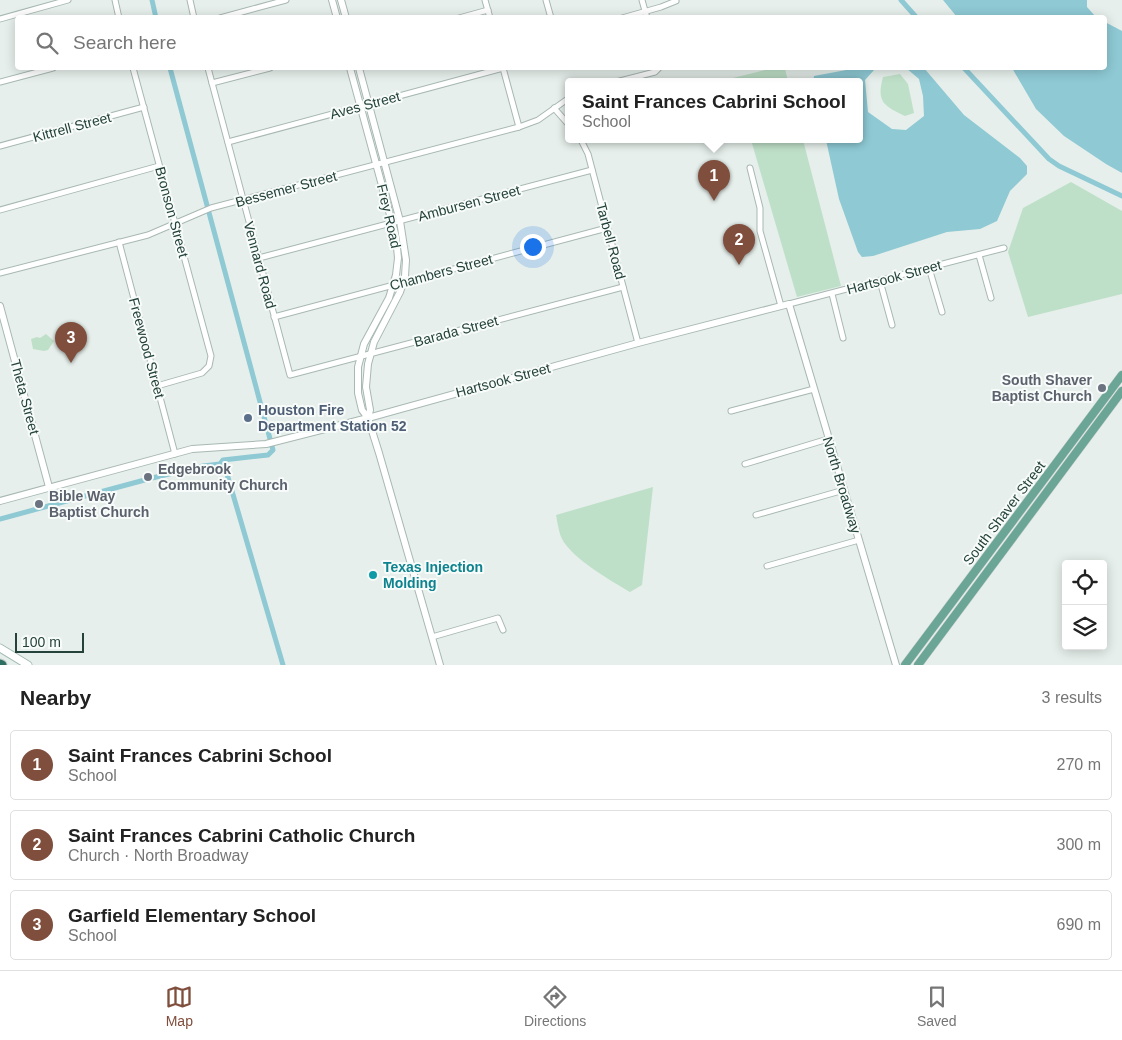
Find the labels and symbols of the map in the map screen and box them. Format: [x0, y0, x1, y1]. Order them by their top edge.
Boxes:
street label: Aves Street [328, 88, 402, 122]
street label: Kittrell Street [31, 109, 113, 145]
pin: 1 [698, 160, 730, 201]
street label: Bronson Street [152, 165, 192, 259]
street label: Bessemer Street [234, 168, 339, 210]
street label: Frey Road [374, 182, 404, 250]
street label: Ambursen Street [416, 182, 522, 224]
street label: Tarbell Road [593, 201, 629, 281]
street label: Vennard Road [241, 220, 279, 310]
pin: 2 [723, 224, 755, 265]
your location [520, 234, 546, 260]
street label: Chambers Street [388, 251, 494, 293]
street label: Hartsook Street [845, 257, 943, 297]
street label: Freewood Street [126, 296, 168, 400]
street label: Barada Street [412, 312, 500, 350]
pin: 3 [55, 322, 87, 363]
street label: Theta Street [7, 358, 43, 436]
street label: Hartsook Street [454, 360, 552, 400]
place label: South Shaver Baptist Church [992, 372, 1093, 404]
marker: South Shaver Baptist Church [1096, 382, 1108, 394]
place label: Houston Fire Department Station 52 [258, 402, 407, 434]
marker: Houston Fire Department Station 52 [242, 412, 254, 424]
street label: North Broadway [820, 435, 864, 535]
street label: South Shaver Street [960, 458, 1048, 568]
place label: Edgebrook Community Church [158, 461, 288, 493]
marker: Edgebrook Community Church [142, 471, 154, 483]
place label: Bible Way Baptist Church [49, 488, 149, 520]
marker: Bible Way Baptist Church [33, 498, 45, 510]
place label: Texas Injection Molding [383, 559, 483, 591]
marker: Texas Injection Molding [367, 569, 379, 581]
scale bar [15, 630, 84, 653]

